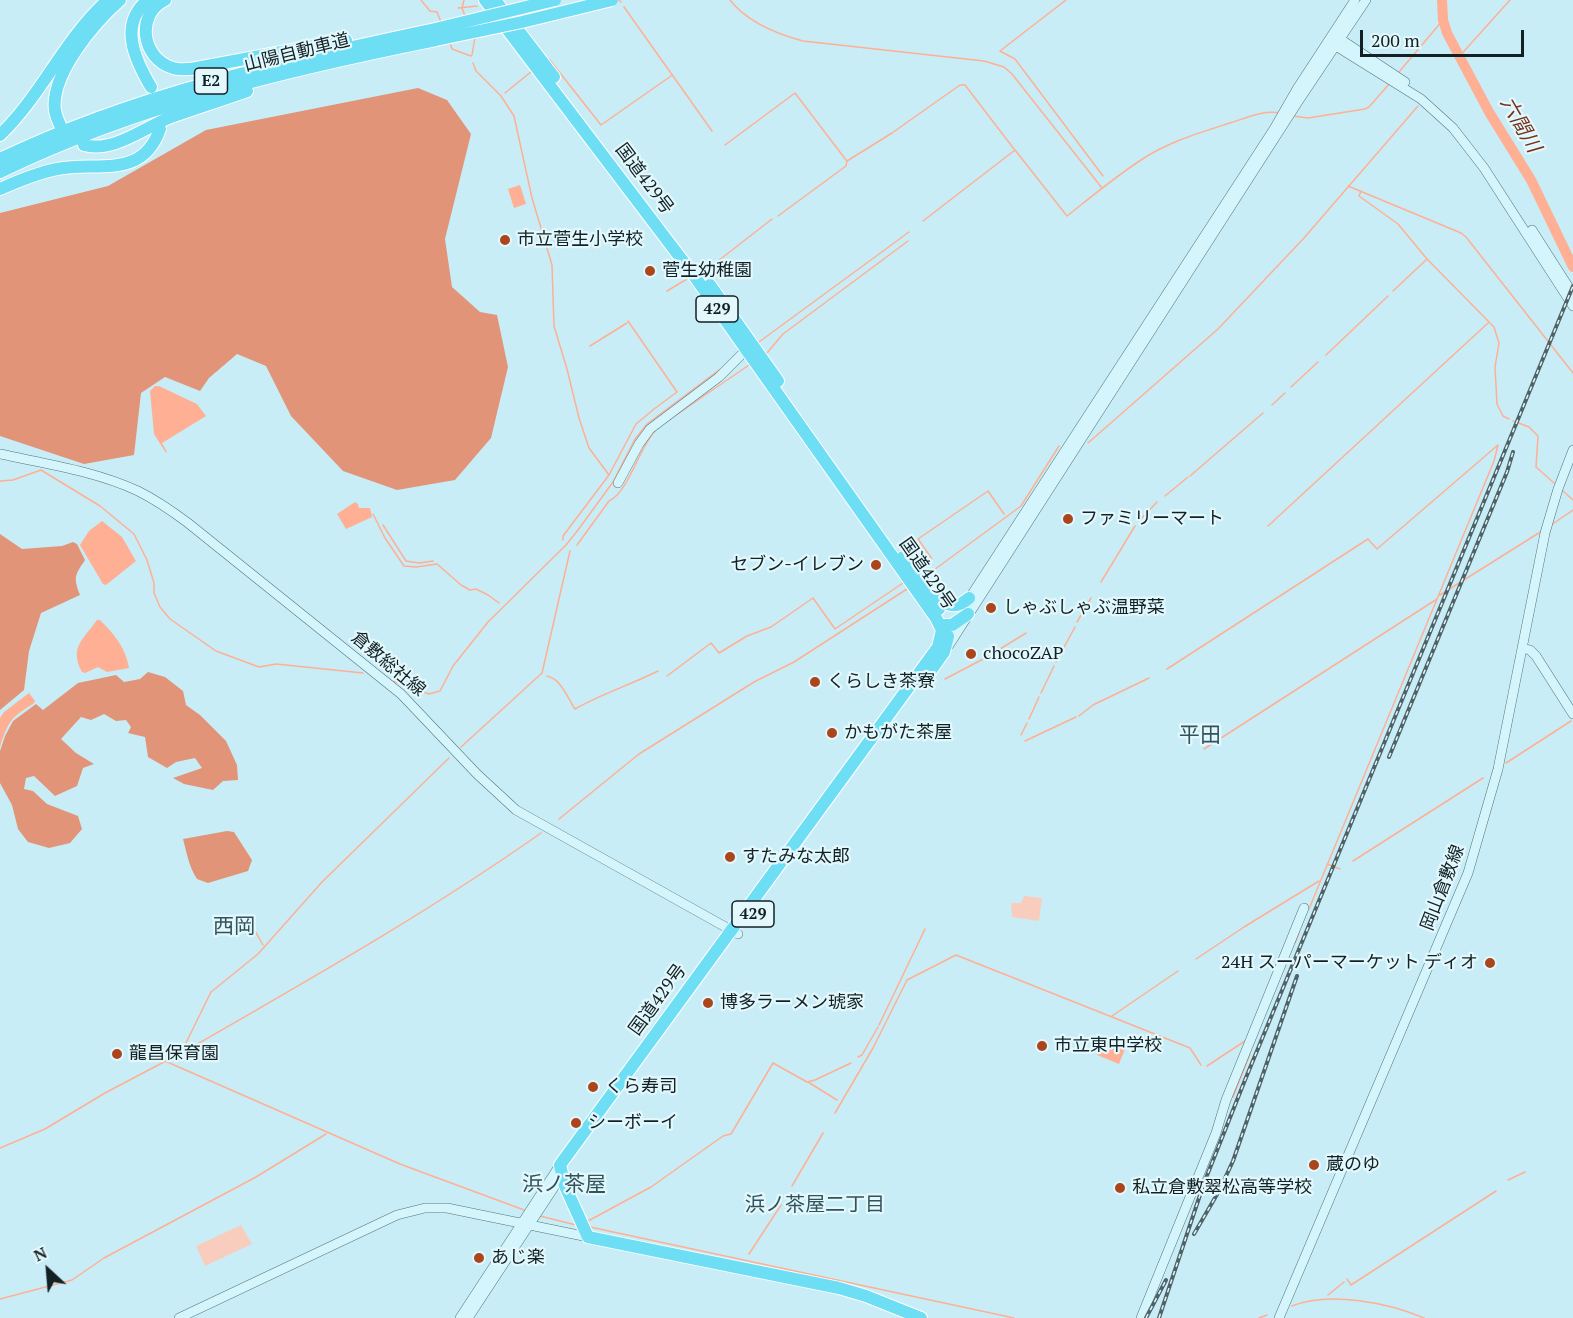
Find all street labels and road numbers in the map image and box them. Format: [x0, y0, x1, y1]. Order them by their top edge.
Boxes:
street label: 山陽自動車道 [242, 29, 352, 77]
road number: E2 [194, 68, 228, 94]
street label: 国道429号 [610, 139, 678, 219]
road number: 429 [696, 296, 738, 322]
street label: 国道429号 [894, 534, 960, 614]
street label: 倉敷総社線 [347, 627, 429, 701]
street label: 岡山倉敷線 [1417, 842, 1469, 934]
road number: 429 [732, 901, 774, 927]
street label: 国道429号 [625, 960, 691, 1040]

